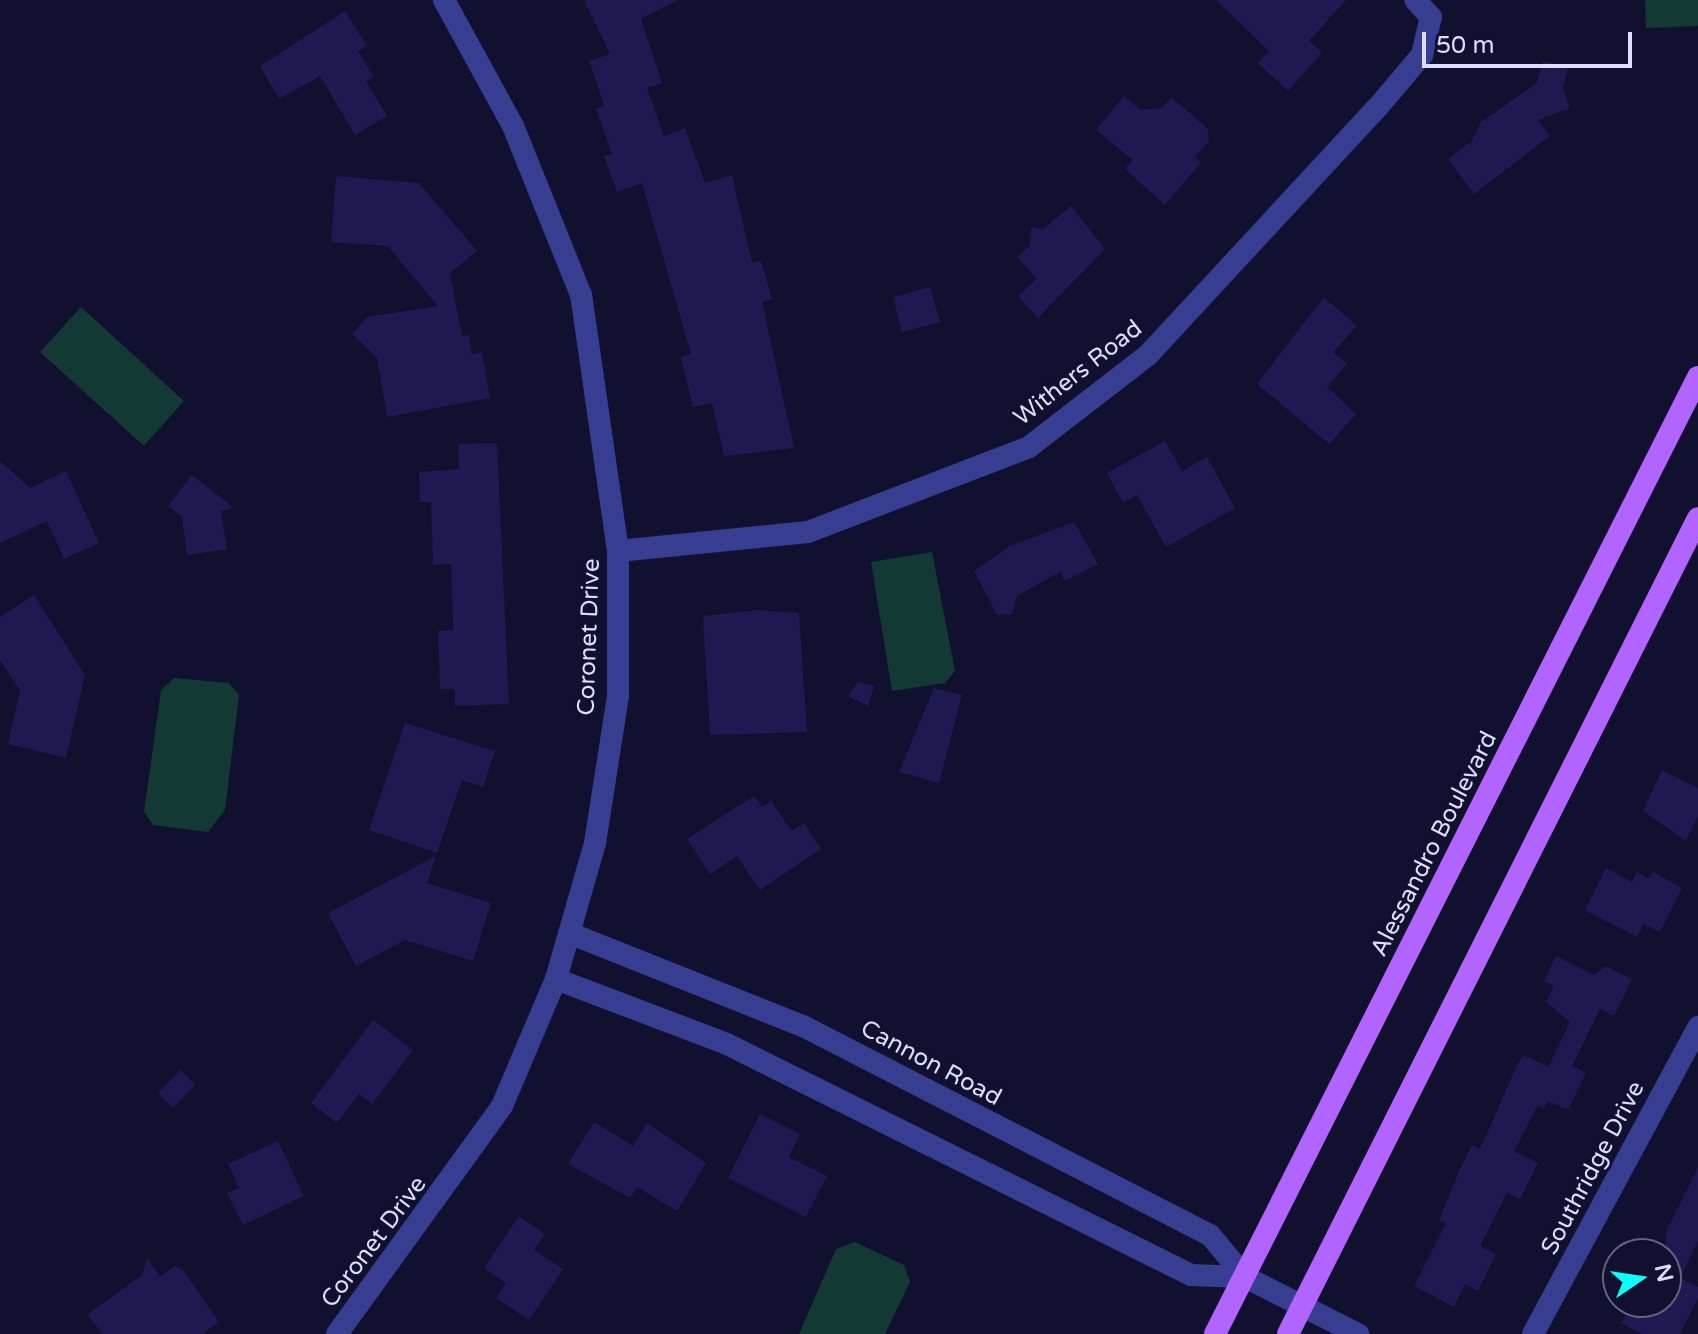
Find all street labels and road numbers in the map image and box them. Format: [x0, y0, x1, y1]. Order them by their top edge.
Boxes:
street label: Withers Road [1008, 314, 1148, 432]
street label: Coronet Drive [572, 558, 606, 716]
street label: Alessandro Boulevard [1365, 727, 1503, 961]
street label: Cannon Road [856, 1014, 1006, 1112]
street label: Southridge Drive [1535, 1076, 1651, 1260]
street label: Coronet Drive [315, 1171, 433, 1313]

